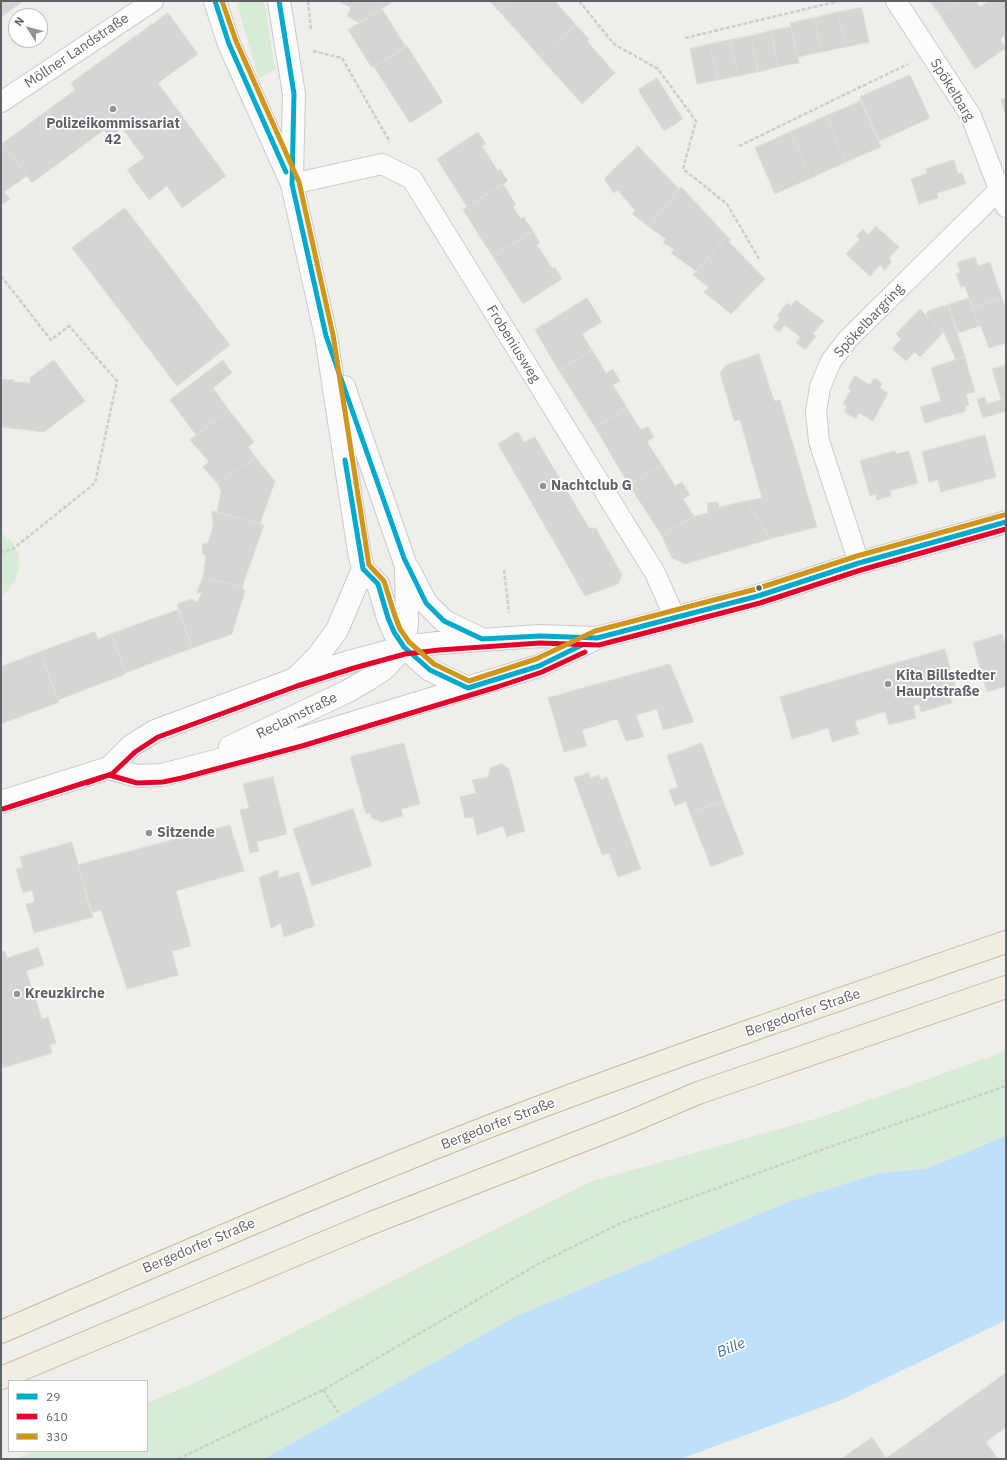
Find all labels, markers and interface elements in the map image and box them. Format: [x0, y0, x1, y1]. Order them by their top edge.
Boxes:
north arrow [8, 8, 48, 48]
street label: Möllner Landstraße [22, 10, 132, 92]
text: N [11, 14, 27, 29]
street label: Spökelbarg [926, 56, 978, 124]
marker: Polizeikommissariat 42 [108, 104, 118, 114]
place label: Polizeikommissariat 42 [46, 116, 180, 148]
street label: Spökelbargring [831, 281, 907, 361]
street label: Frobeniusweg [483, 302, 543, 386]
place label: Nachtclub G [551, 478, 632, 494]
marker: Nachtclub G [538, 481, 548, 491]
unlabelled marker [754, 583, 764, 593]
place label: Kita Billstedter Hauptstraße [896, 668, 996, 700]
marker: Kita Billstedter Hauptstraße [883, 679, 893, 689]
street label: Reclamstraße [254, 689, 340, 743]
place label: Sitzende [157, 825, 215, 841]
marker: Sitzende [144, 828, 154, 838]
street label: Bergedorfer Straße [743, 985, 863, 1041]
place label: Kreuzkirche [25, 986, 105, 1002]
marker: Kreuzkirche [12, 989, 22, 999]
street label: Bergedorfer Straße [439, 1095, 557, 1153]
street label: Bergedorfer Straße [140, 1215, 258, 1277]
water label: Bille [714, 1334, 748, 1362]
legend [8, 1380, 148, 1452]
text: 29 [46, 1389, 60, 1404]
text: 610 [46, 1409, 68, 1424]
text: 330 [46, 1429, 68, 1444]

